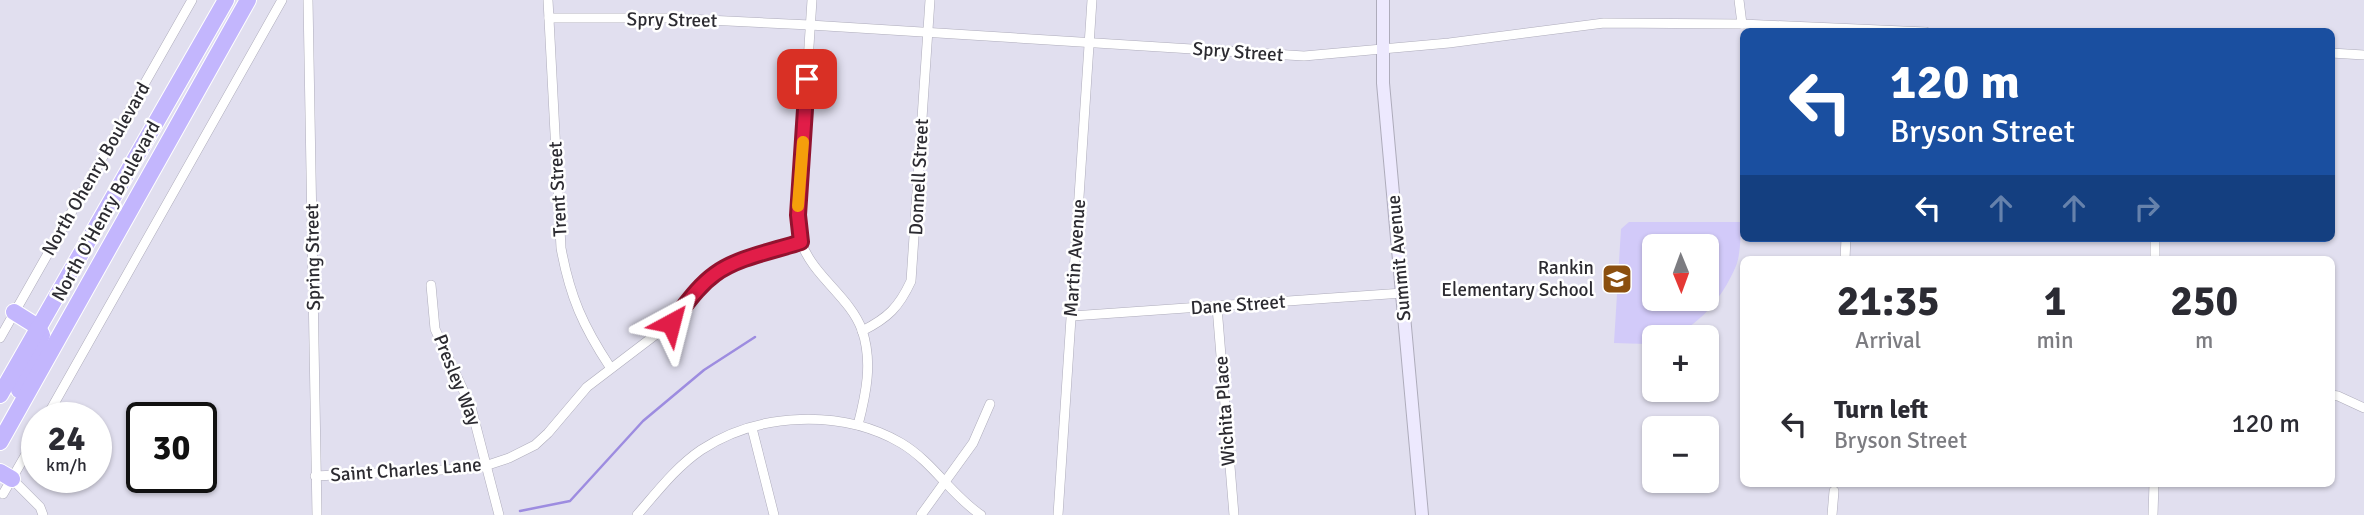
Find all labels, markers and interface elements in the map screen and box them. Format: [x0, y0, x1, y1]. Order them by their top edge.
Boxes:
street label: Spry Street [626, 7, 718, 33]
street label: Spry Street [1192, 37, 1284, 67]
pin [777, 49, 837, 109]
text: 120 m [1890, 52, 2020, 112]
icon: left [1775, 56, 1866, 147]
icon: arrive [788, 60, 826, 98]
street label: North Ohenry Boulevard [37, 78, 155, 260]
text: Bryson Street [1890, 112, 2075, 151]
street label: North O'Henry Boulevard [46, 117, 166, 305]
street label: Donnell Street [904, 118, 934, 236]
street label: Trent Street [544, 140, 572, 237]
icon: left [1909, 189, 1947, 227]
icon: ahead [1982, 189, 2020, 227]
icon: ahead [2055, 189, 2093, 227]
icon: right [2128, 189, 2166, 227]
street label: Summit Avenue [1382, 194, 1416, 322]
street label: Martin Avenue [1059, 198, 1091, 318]
street label: Spring Street [300, 203, 326, 311]
north arrow [1642, 234, 1718, 312]
map controls [1642, 234, 1719, 493]
place label: Rankin Elementary School [1441, 256, 1594, 302]
school or university icon: Rankin Elementary School [1600, 262, 1634, 296]
text: 21:35 [1837, 276, 1940, 327]
text: 1 [2044, 276, 2066, 327]
text: 250 [2170, 276, 2238, 327]
position arrow [634, 286, 708, 360]
street label: Dane Street [1190, 290, 1287, 320]
button: + [1642, 325, 1719, 402]
text: Arrival [1855, 326, 1921, 355]
text: min [2036, 326, 2074, 355]
text: m [2195, 326, 2213, 355]
street label: Presley Way [428, 331, 486, 429]
street label: Wichita Place [1209, 355, 1241, 467]
text: Turn left [1834, 394, 1928, 426]
speed limit sign: 30 [126, 402, 217, 493]
icon: left [1775, 405, 1813, 443]
text: 120 m [2231, 408, 2300, 440]
button: − [1642, 416, 1719, 493]
text: 24 [48, 417, 85, 460]
text: Bryson Street [1834, 426, 1967, 455]
street label: Saint Charles Lane [330, 453, 482, 487]
text: km/h [46, 454, 87, 476]

